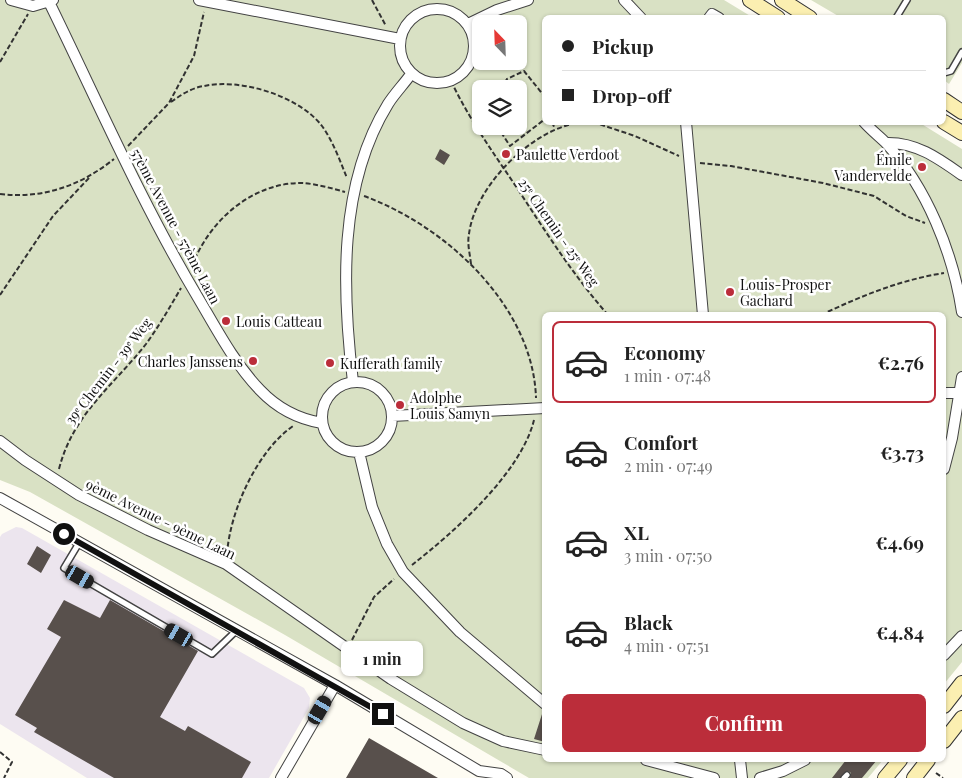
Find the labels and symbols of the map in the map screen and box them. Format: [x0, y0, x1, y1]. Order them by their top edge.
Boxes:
north arrow [472, 15, 528, 70]
street label: 57ème Avenue - 57ème Laan [127, 145, 225, 308]
place label: Paulette Verdoot [516, 145, 620, 164]
marker: Paulette Verdoot [500, 148, 512, 160]
place label: Émile Vandervelde [833, 150, 912, 185]
marker: Émile Vandervelde [916, 161, 928, 173]
street label: 25ᵉ Chemin - 25ᵉ Weg [514, 174, 604, 291]
place label: Louis-Prosper Gachard [740, 275, 832, 310]
marker: Louis-Prosper Gachard [724, 286, 736, 298]
place label: Louis Catteau [236, 312, 322, 331]
street label: 39ᵉ Chemin - 39ᵉ Weg [60, 313, 156, 428]
marker: Louis Catteau [220, 315, 232, 327]
place label: Charles Janssens [138, 352, 243, 371]
place label: Kufferath family [340, 354, 442, 373]
marker: Charles Janssens [247, 355, 259, 367]
marker: Kufferath family [324, 357, 336, 369]
place label: Adolphe Louis Samyn [409, 388, 491, 423]
marker: Adolphe Louis Samyn [394, 399, 406, 411]
street label: 9ème Avenue - 9ème Laan [83, 474, 240, 564]
route start [53, 523, 75, 545]
car [63, 563, 96, 591]
car [162, 621, 195, 649]
callout: 1 min [342, 642, 424, 676]
car [306, 693, 333, 727]
route end [372, 703, 394, 725]

